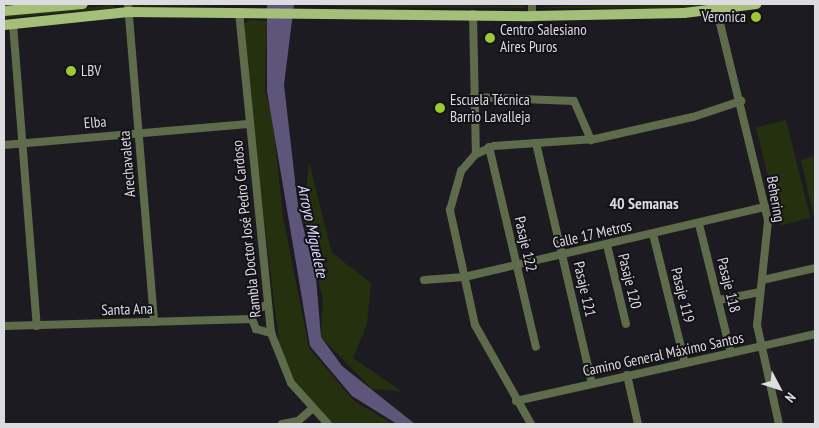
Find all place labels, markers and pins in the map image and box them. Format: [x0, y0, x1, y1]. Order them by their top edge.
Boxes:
place label: Veronica [702, 8, 746, 26]
marker: Veronica [750, 11, 762, 23]
place label: Centro Salesiano Aires Puros [500, 20, 587, 55]
marker: Centro Salesiano Aires Puros [484, 32, 496, 44]
place label: LBV [81, 62, 101, 80]
marker: LBV [65, 65, 77, 77]
place label: Escuela Técnica Barrio Lavalleja [450, 90, 530, 125]
marker: Escuela Técnica Barrio Lavalleja [434, 102, 446, 114]

